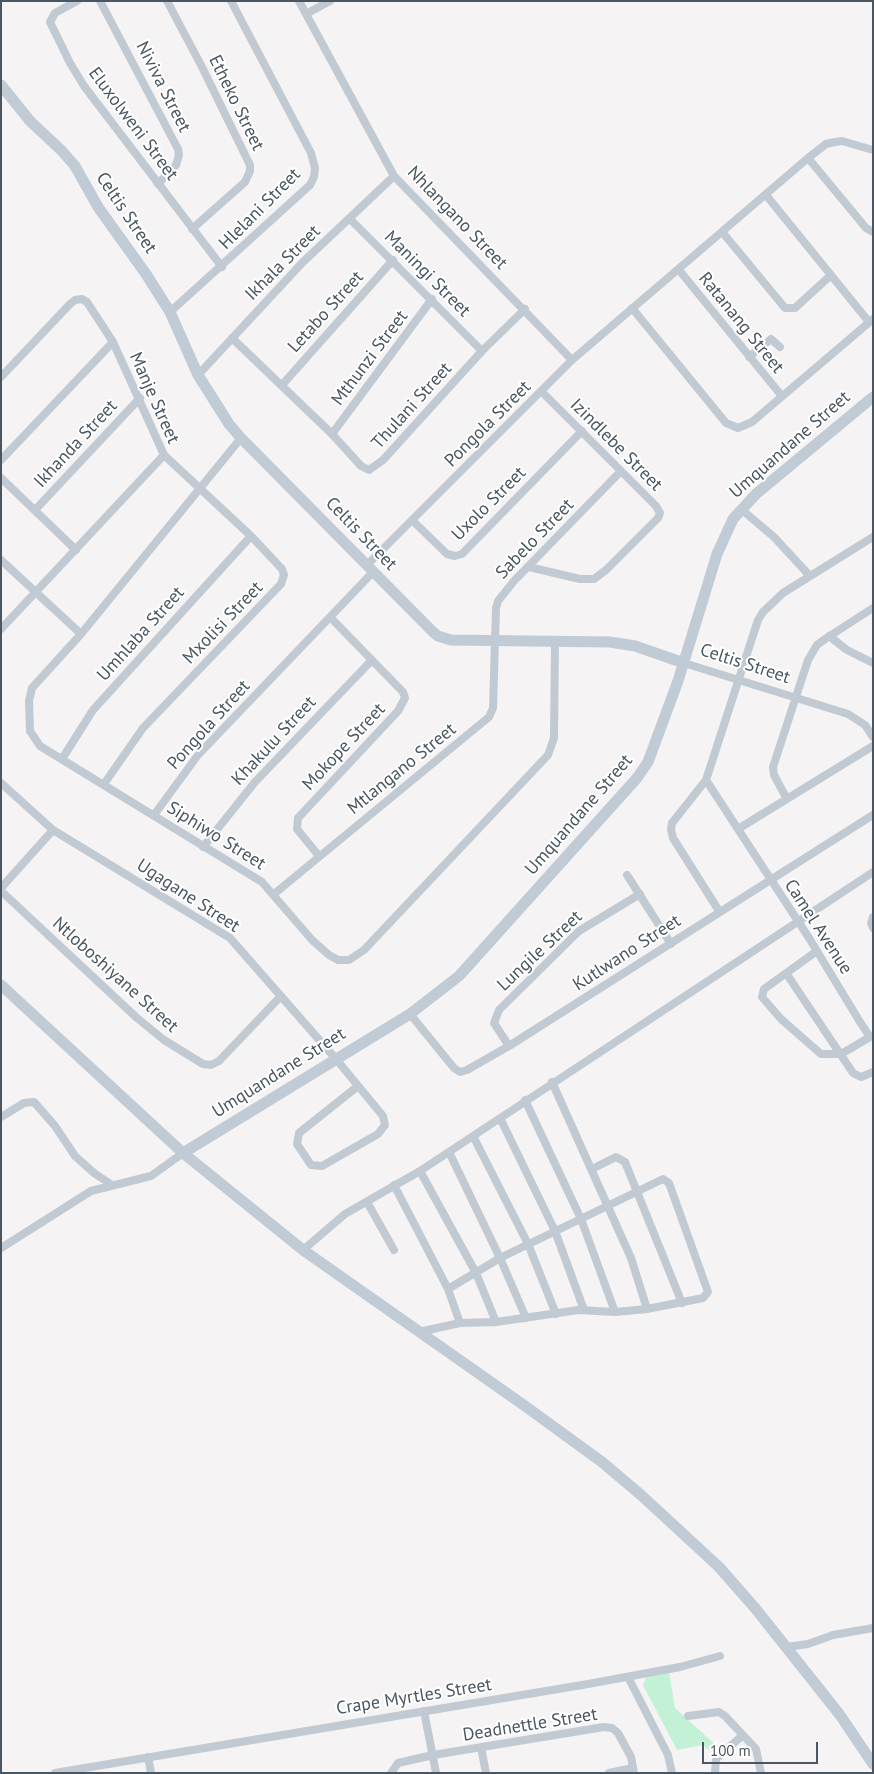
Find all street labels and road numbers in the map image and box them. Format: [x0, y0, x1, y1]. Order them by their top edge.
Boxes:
street label: Niviva Street [131, 38, 195, 136]
street label: Etheko Street [204, 52, 268, 154]
street label: Eluxolweni Street [83, 63, 183, 185]
street label: Nhlangano Street [402, 162, 512, 274]
street label: Hlelani Street [215, 164, 305, 254]
street label: Celtis Street [91, 168, 161, 258]
street label: Ikhala Street [241, 221, 325, 305]
street label: Maningi Street [379, 226, 475, 322]
street label: Letabo Street [284, 267, 368, 357]
street label: Ratanang Street [694, 268, 788, 378]
street label: Mthunzi Street [327, 306, 413, 410]
street label: Manje Street [124, 349, 184, 447]
street label: Thulani Street [367, 358, 457, 454]
street label: Pongola Street [440, 376, 536, 472]
street label: Umquandane Street [725, 387, 855, 503]
street label: Izindlebe Street [565, 394, 667, 496]
street label: Ikhanda Street [30, 396, 122, 492]
street label: Uxolo Street [447, 462, 531, 546]
street label: Celtis Street [321, 493, 401, 575]
street label: Sabelo Street [491, 494, 579, 584]
street label: Mxolisi Street [178, 577, 268, 669]
street label: Umhlaba Street [93, 582, 189, 686]
street label: Celtis Street [697, 639, 793, 689]
street label: Pongola Street [163, 676, 255, 774]
street label: Khakulu Street [227, 692, 321, 790]
street label: Mokope Street [298, 699, 390, 795]
street label: Mtlangano Street [343, 719, 461, 819]
street label: Umquandane Street [521, 750, 637, 880]
street label: Siphiwo Street [163, 797, 269, 875]
street label: Ugagane Street [132, 855, 244, 937]
street label: Camel Avenue [779, 875, 857, 979]
street label: Lungile Street [493, 906, 587, 996]
street label: Kutlwano Street [569, 910, 685, 996]
street label: Ntloboshiyane Street [48, 913, 182, 1037]
street label: Umquandane Street [208, 1023, 350, 1123]
street label: Crape Myrtles Street [335, 1674, 493, 1720]
street label: Deadnettle Street [461, 1704, 599, 1746]

